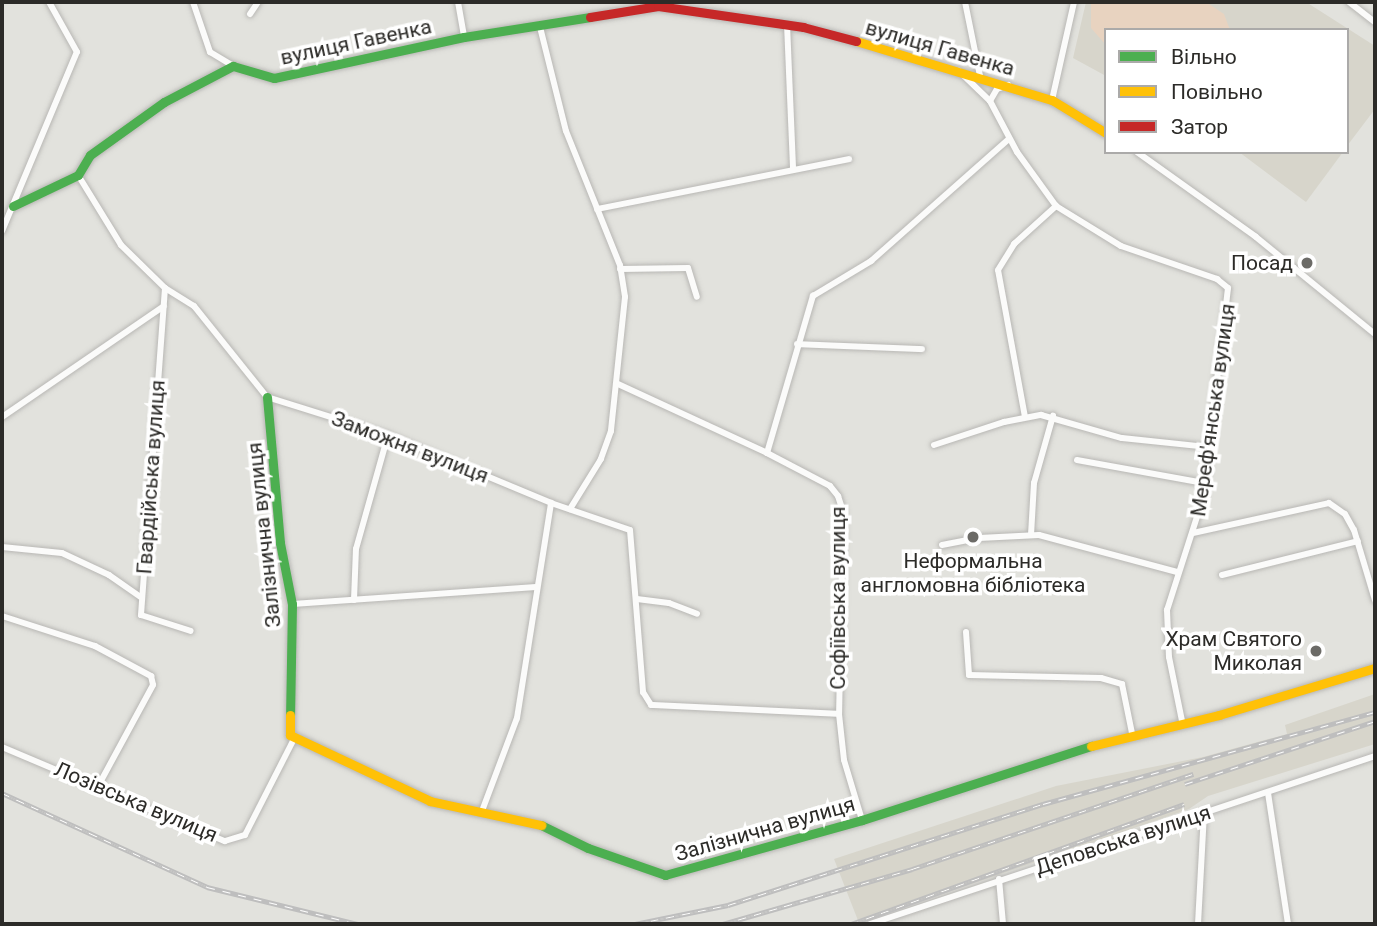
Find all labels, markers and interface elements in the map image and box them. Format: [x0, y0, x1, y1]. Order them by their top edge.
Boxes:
street label: вулиця Гавенка [278, 14, 434, 70]
street label: вулиця Гавенка [863, 15, 1017, 81]
legend [1104, 28, 1349, 154]
text: Вільно [1171, 45, 1237, 69]
text: Повільно [1171, 80, 1263, 104]
text: Затор [1171, 115, 1228, 139]
place label: Посад [1231, 250, 1293, 276]
marker: Посад [1299, 255, 1315, 271]
street label: Мереф'янська вулиця [1186, 302, 1240, 518]
street label: Гвардійська вулиця [132, 379, 170, 575]
street label: Заможня вулиця [328, 406, 492, 488]
street label: Залізнична вулиця [242, 441, 286, 629]
street label: Софіївська вулиця [825, 506, 851, 690]
marker: Неформальна англомовна бібліотека [965, 529, 981, 545]
place label: Неформальна англомовна бібліотека [861, 548, 1085, 598]
place label: Храм Святого Миколая [1165, 626, 1302, 676]
marker: Храм Святого Миколая [1308, 643, 1324, 659]
street label: Лозівська вулиця [51, 756, 221, 848]
street label: Залізнична вулиця [672, 791, 858, 867]
street label: Деповська вулиця [1032, 800, 1214, 880]

